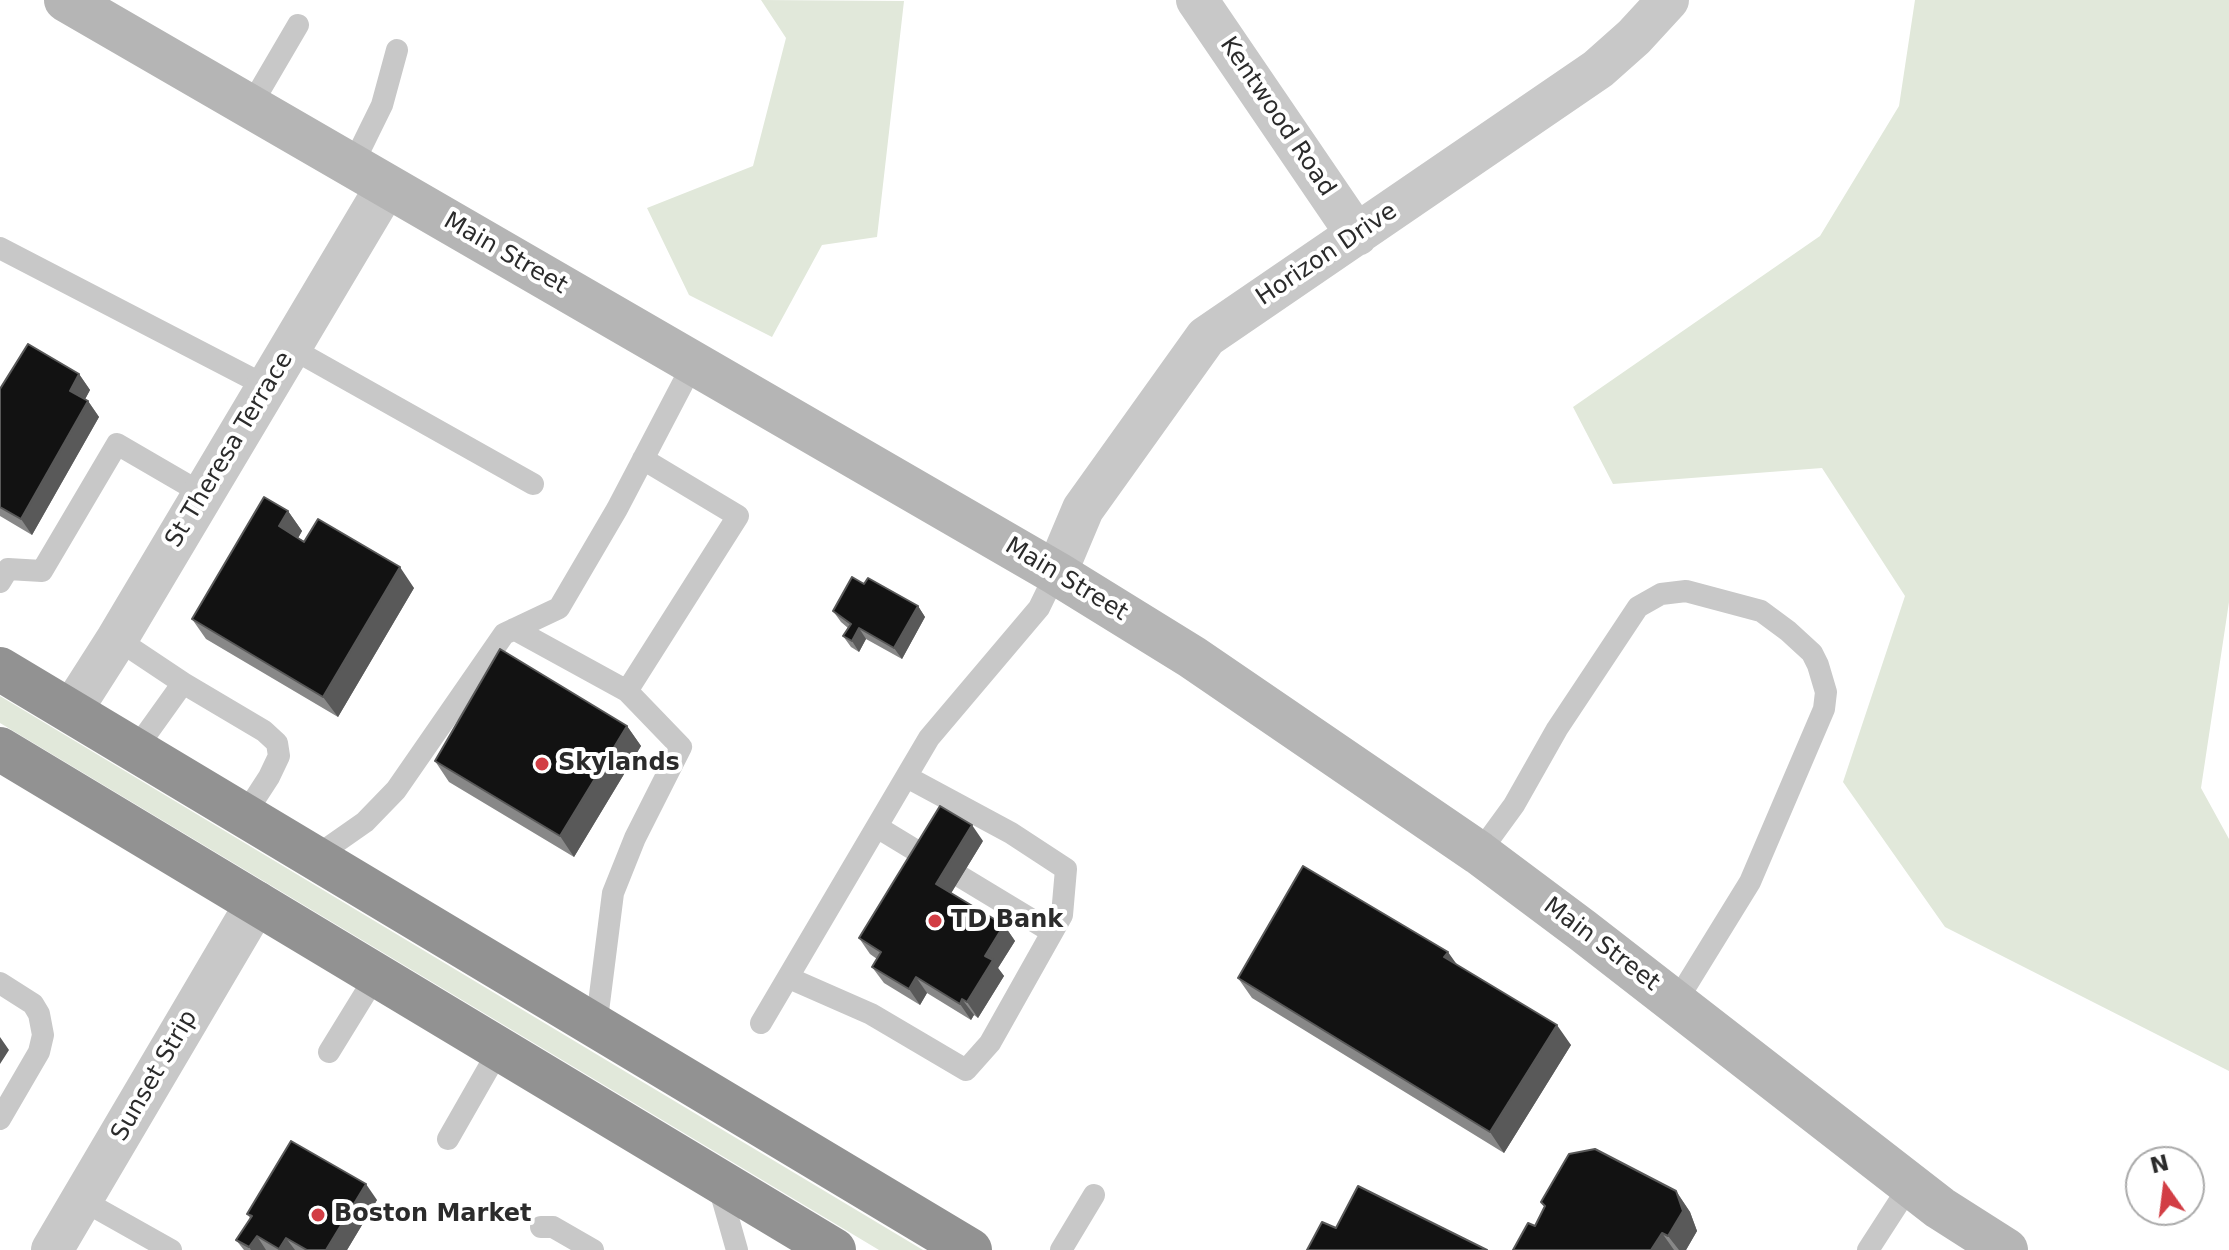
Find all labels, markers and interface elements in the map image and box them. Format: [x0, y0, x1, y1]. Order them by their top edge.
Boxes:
street label: Kentwood Road [1213, 32, 1341, 202]
street label: Horizon Drive [1251, 197, 1403, 313]
street label: Main Street [438, 207, 572, 301]
street label: St Theresa Terrace [160, 347, 300, 553]
street label: Main Street [1000, 532, 1132, 628]
place label: Skylands [558, 750, 680, 778]
marker: Skylands [533, 755, 551, 773]
street label: Main Street [1537, 892, 1665, 998]
place label: TD Bank [951, 907, 1063, 935]
marker: TD Bank [926, 912, 944, 930]
street label: Sunset Strip [106, 1005, 204, 1147]
north arrow [2125, 1146, 2205, 1226]
text: N [2148, 1150, 2172, 1179]
place label: Boston Market [334, 1201, 531, 1229]
marker: Boston Market [309, 1206, 327, 1224]

